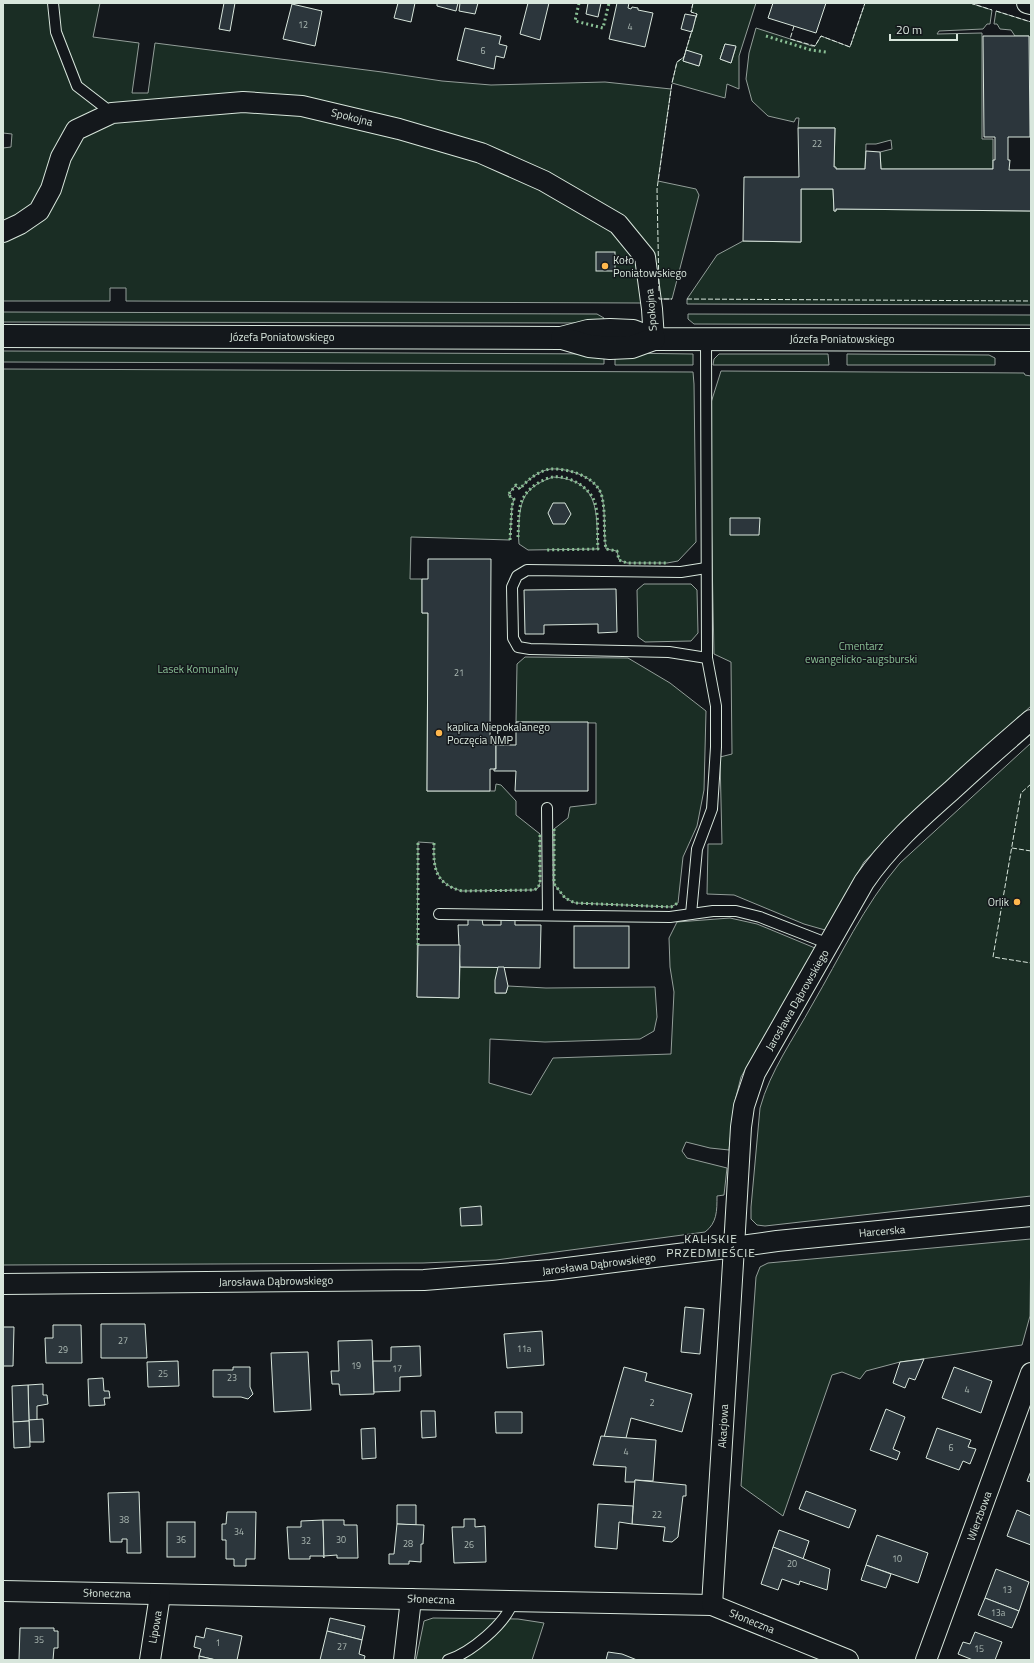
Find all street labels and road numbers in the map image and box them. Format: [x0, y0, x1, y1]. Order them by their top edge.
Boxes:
street label: Spokojna [330, 104, 375, 130]
street label: Spokojna [641, 288, 661, 332]
street label: Józefa Poniatowskiego [230, 329, 335, 345]
street label: Józefa Poniatowskiego [790, 331, 895, 347]
street label: Jarosława Dąbrowskiego [761, 946, 833, 1054]
street label: Harcerska [858, 1221, 906, 1241]
street label: Jarosława Dąbrowskiego [541, 1249, 657, 1279]
street label: Jarosława Dąbrowskiego [219, 1272, 334, 1290]
street label: Akacjowa [714, 1403, 732, 1448]
street label: Wierzbowa [963, 1488, 996, 1543]
street label: Słoneczna [83, 1585, 132, 1601]
street label: Słoneczna [407, 1590, 456, 1608]
street label: Słoneczna [727, 1605, 778, 1638]
street label: Lipowa [144, 1609, 166, 1645]

